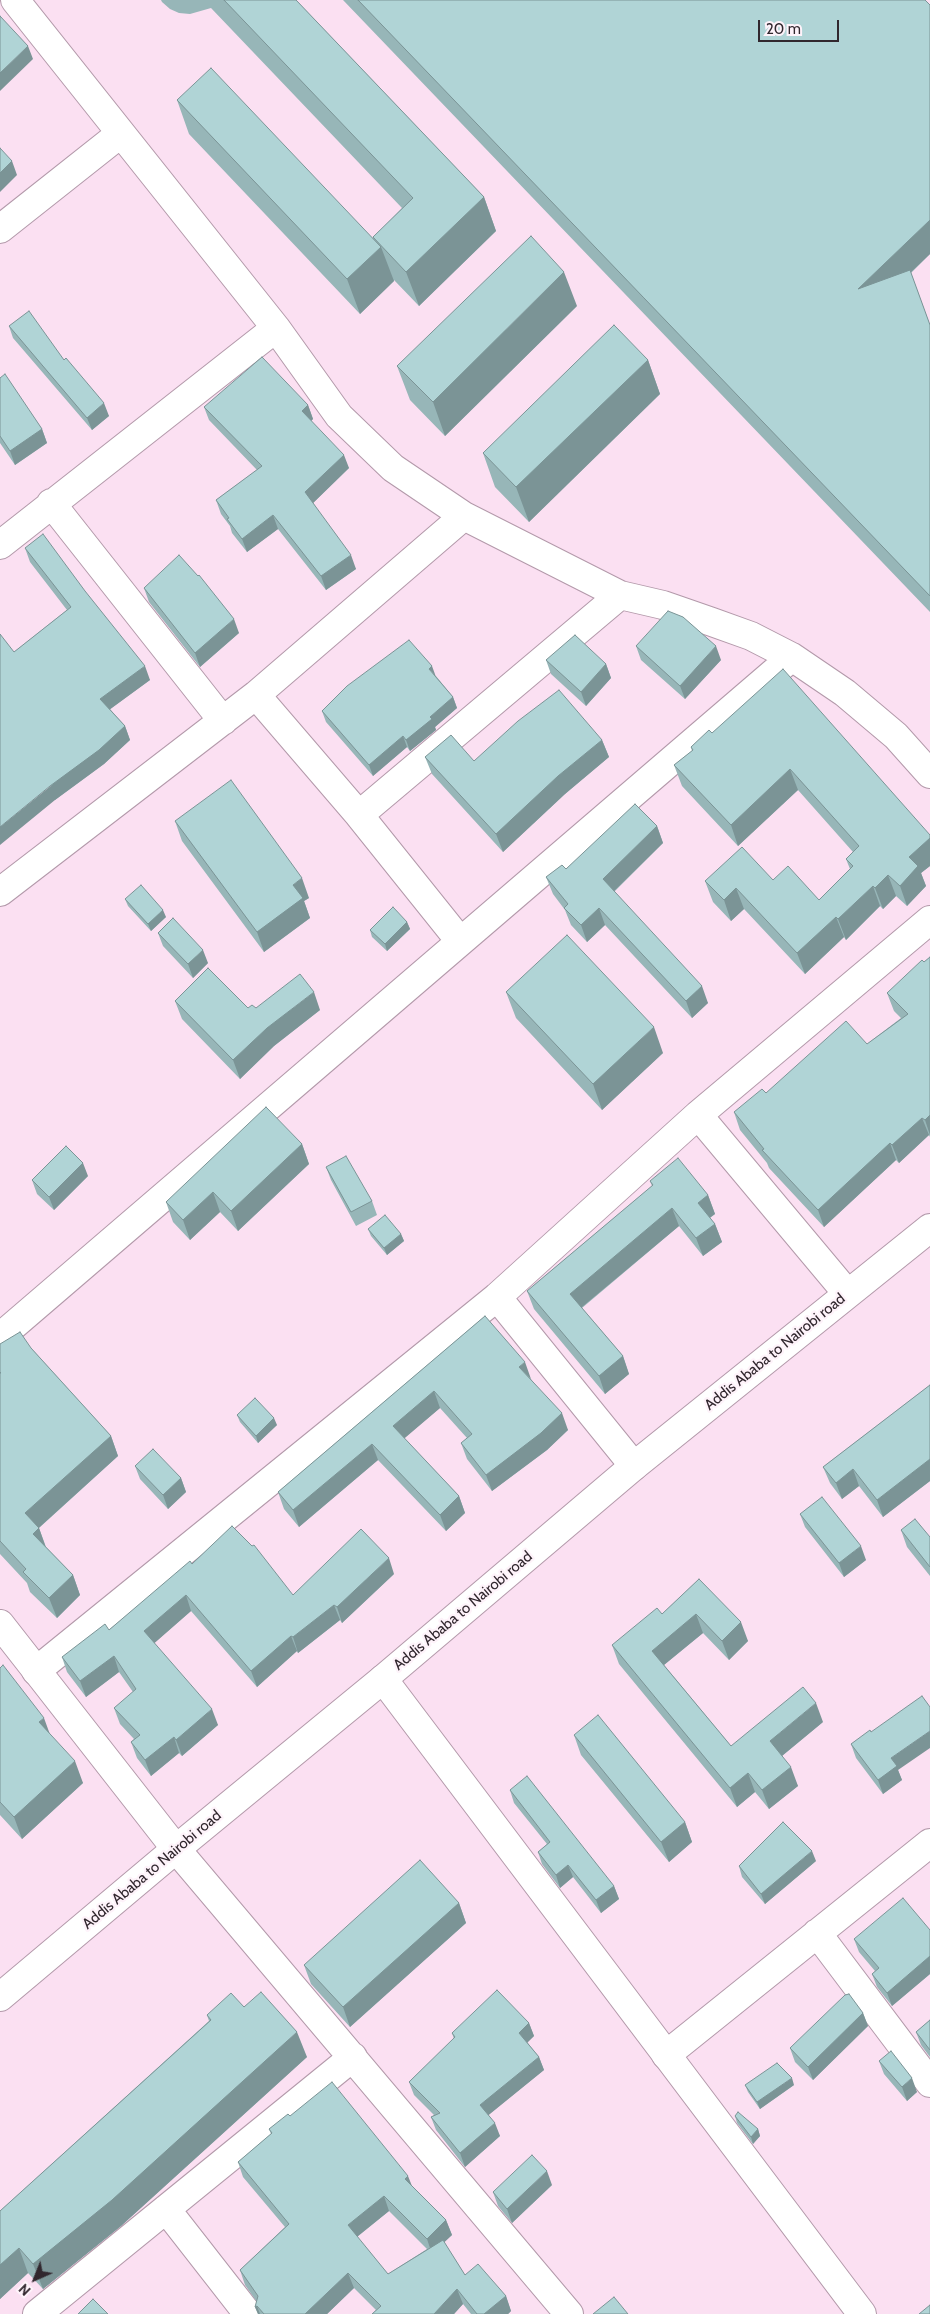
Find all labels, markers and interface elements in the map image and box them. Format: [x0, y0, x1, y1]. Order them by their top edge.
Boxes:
scale bar [760, 10, 841, 42]
text: 20 m [766, 20, 801, 38]
street label: Addis Ababa to Nairobi road [701, 1290, 849, 1414]
street label: Addis Ababa to Nairobi road [390, 1548, 536, 1674]
street label: Addis Ababa to Nairobi road [79, 1807, 225, 1933]
north arrow [10, 2254, 60, 2304]
text: N [15, 2280, 34, 2300]

